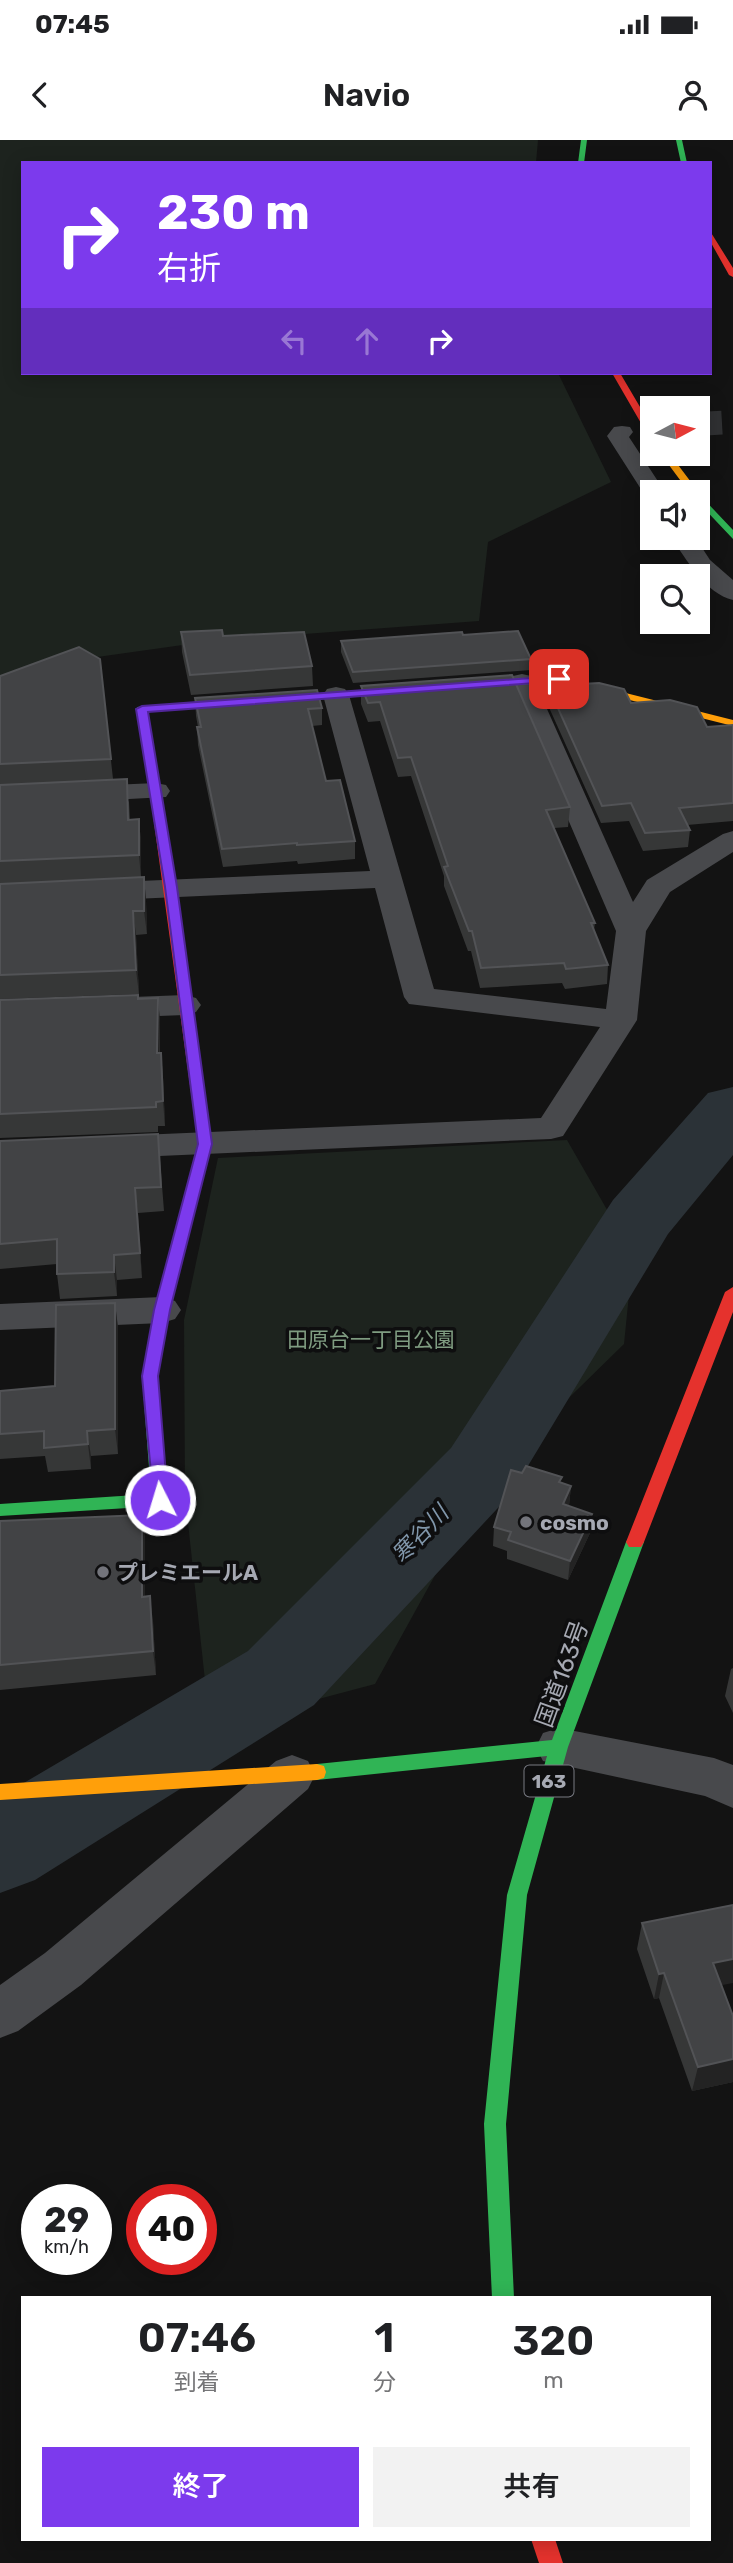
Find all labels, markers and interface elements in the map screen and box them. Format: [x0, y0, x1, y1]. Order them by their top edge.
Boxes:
text: 07:45 [35, 9, 110, 40]
icon: back [21, 76, 59, 114]
text: Navio [323, 76, 410, 114]
icon: person [674, 76, 712, 114]
text: 230 m [157, 183, 310, 241]
icon: right [42, 189, 133, 280]
text: 右折 [157, 249, 221, 287]
icon: left [275, 322, 313, 360]
icon: ahead [348, 322, 386, 360]
icon: right [421, 322, 459, 360]
north arrow [640, 396, 710, 466]
map controls [640, 396, 710, 634]
button: sound [640, 480, 710, 550]
button: search [640, 564, 710, 634]
pin [529, 649, 589, 709]
icon: arrive [540, 660, 578, 698]
park label: 田原台一丁目公園 [287, 1327, 455, 1352]
position arrow [123, 1463, 197, 1537]
water label: 寒谷川 [386, 1497, 456, 1569]
place label: cosmo [540, 1510, 609, 1535]
marker: cosmo [518, 1514, 534, 1530]
place label: プレミエールA [117, 1560, 258, 1585]
marker: プレミエールA [95, 1564, 111, 1580]
street label: 国道163号 [530, 1617, 594, 1731]
road number: 163 [524, 1765, 574, 1796]
speed limit sign: 40 [126, 2184, 217, 2275]
text: 29 [44, 2199, 89, 2241]
text: km/h [44, 2236, 89, 2258]
text: 07:46 [138, 2313, 256, 2363]
text: 1 [374, 2313, 394, 2363]
text: 320 [513, 2316, 594, 2366]
text: m [543, 2366, 564, 2394]
text: 到着 [174, 2368, 220, 2396]
text: 分 [373, 2368, 396, 2396]
button: 終了 [42, 2447, 359, 2527]
button: 共有 [373, 2447, 690, 2527]

